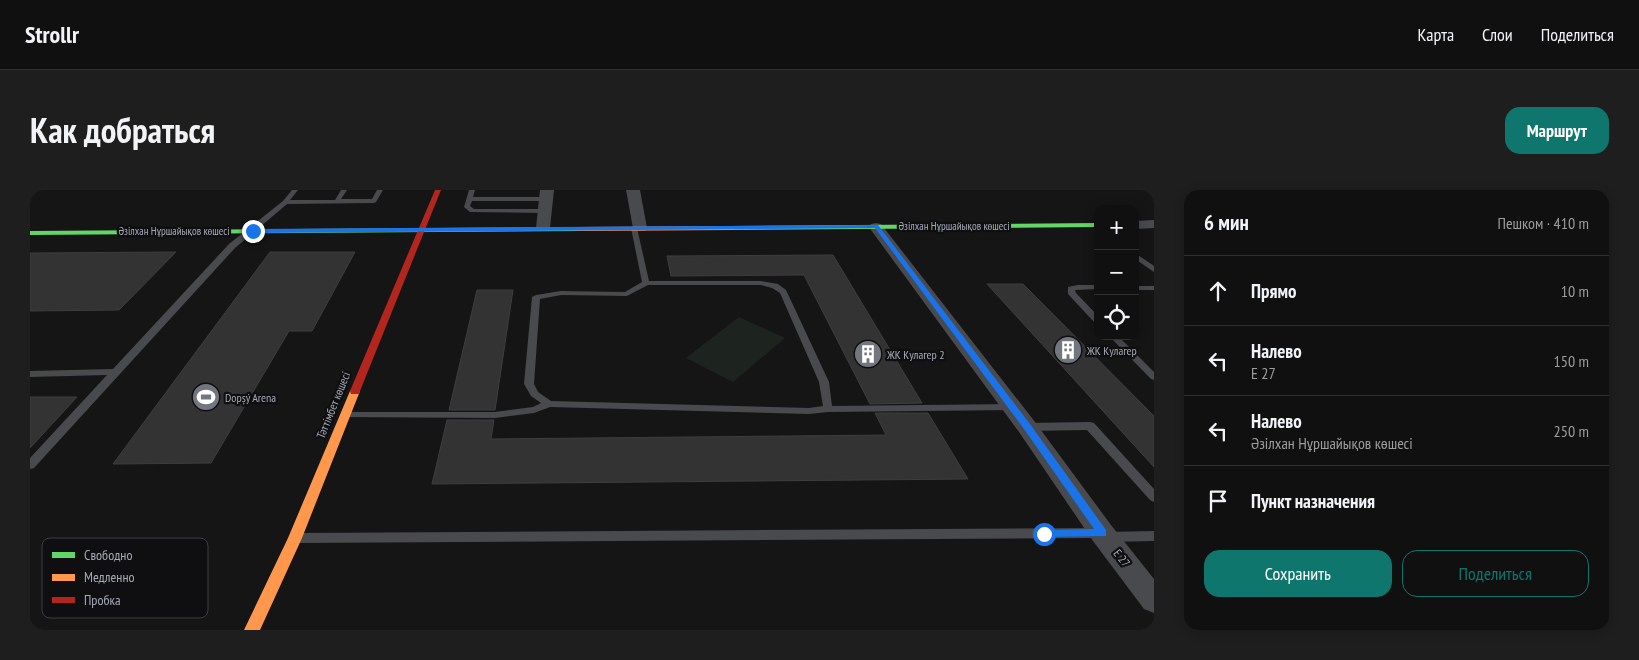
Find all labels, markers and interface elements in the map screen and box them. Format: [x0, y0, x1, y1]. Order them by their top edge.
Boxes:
text: Strollr [25, 19, 79, 50]
text: Карта [1417, 23, 1454, 46]
text: Слои [1482, 23, 1513, 46]
text: Поделиться [1541, 23, 1614, 46]
text: Как добраться [30, 107, 215, 153]
button: Маршрут [1505, 107, 1609, 154]
map controls [1094, 205, 1139, 340]
button: + [1094, 205, 1139, 250]
text: 6 мин [1204, 209, 1249, 236]
text: Пешком · 410 m [1498, 213, 1589, 233]
street label: Әзілхан Нұршайықов көшесі [898, 219, 1010, 233]
route end [242, 220, 265, 243]
street label: Әзілхан Нұршайықов көшесі [118, 224, 230, 238]
button: − [1094, 250, 1139, 295]
icon: ahead [1204, 277, 1232, 305]
text: Прямо [1251, 279, 1296, 303]
text: 10 m [1561, 281, 1589, 301]
button: locate [1094, 295, 1139, 340]
building icon: ЖК Кулагер [1053, 335, 1083, 365]
building icon: ЖК Кулагер 2 [853, 339, 883, 369]
text: Налево [1251, 339, 1302, 363]
place label: ЖК Кулагер [1086, 343, 1137, 358]
place label: ЖК Кулагер 2 [886, 347, 945, 362]
icon: left [1204, 347, 1232, 375]
text: 150 m [1554, 351, 1589, 371]
text: E 27 [1251, 363, 1276, 383]
street label: Тәттімбет көшесі [313, 369, 353, 441]
sports icon: Dopșý Arena [191, 382, 221, 412]
place label: Dopșý Arena [225, 390, 276, 405]
text: Налево [1251, 409, 1302, 433]
icon: left [1204, 417, 1232, 445]
text: 250 m [1554, 421, 1589, 441]
text: Әзілхан Нұршайықов көшесі [1251, 433, 1413, 453]
icon: arrive [1204, 487, 1232, 515]
text: Пункт назначения [1251, 489, 1375, 513]
route start [1033, 523, 1056, 546]
legend [42, 538, 208, 618]
text: Свободно [84, 546, 132, 564]
street label: E 27 [1110, 546, 1134, 570]
button: Сохранить [1204, 550, 1392, 597]
button: Поделиться [1402, 550, 1589, 597]
text: Медленно [84, 568, 135, 586]
text: Пробка [84, 591, 121, 609]

